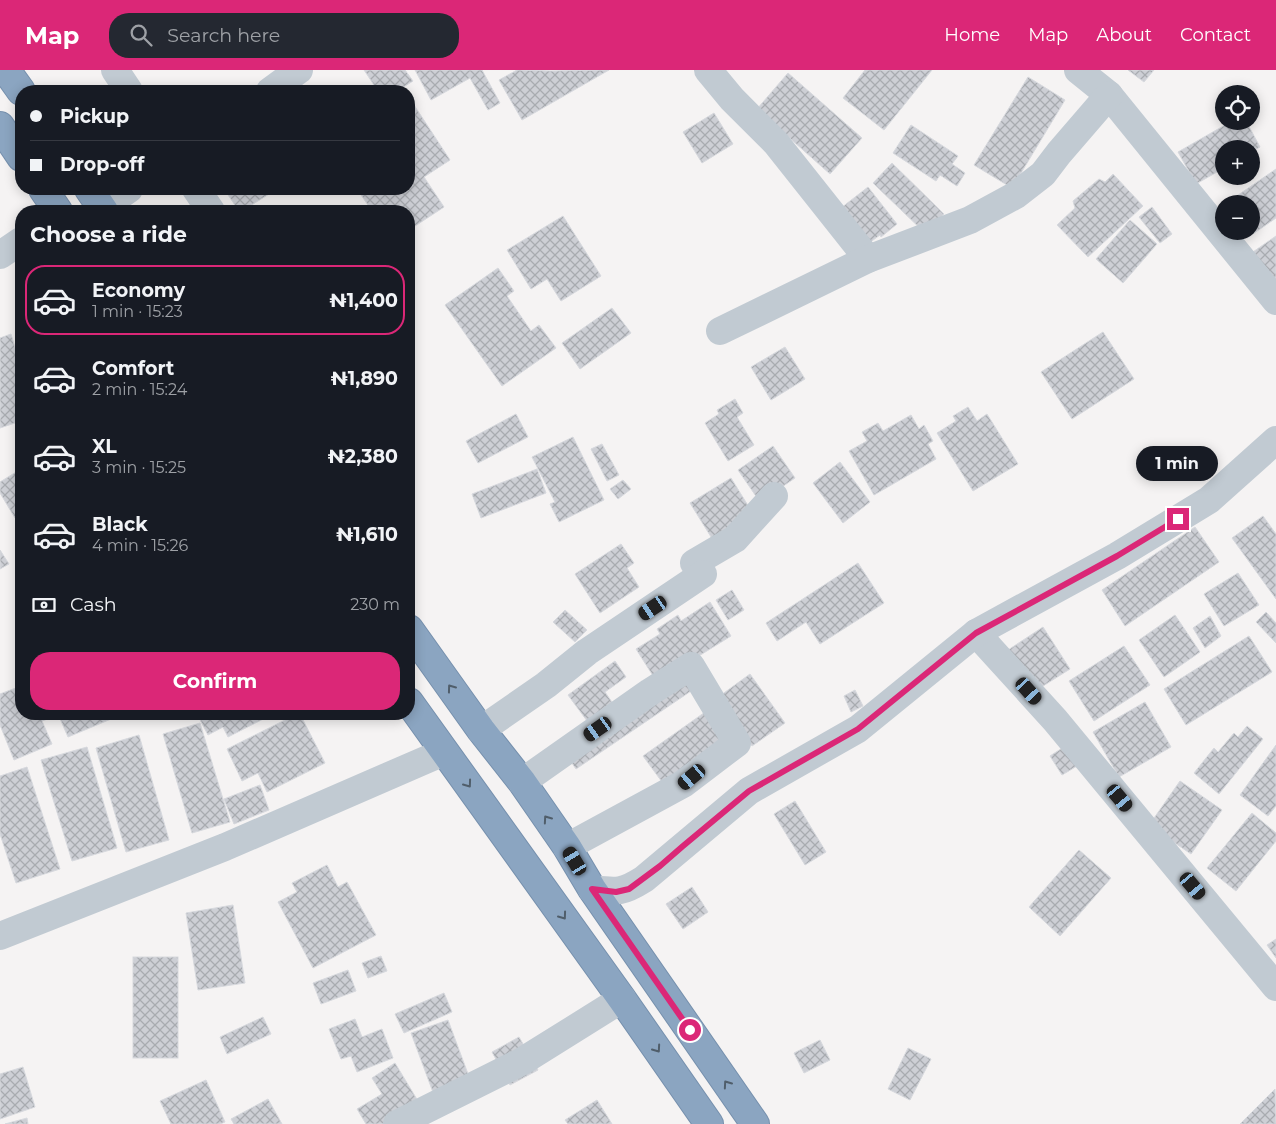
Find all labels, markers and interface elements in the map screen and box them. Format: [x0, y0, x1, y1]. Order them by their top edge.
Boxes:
search box [109, 13, 459, 58]
text: Map [25, 21, 79, 50]
icon: search [127, 21, 155, 49]
text: Search here [167, 24, 280, 47]
text: Home [944, 24, 1000, 46]
text: Map [1028, 24, 1068, 46]
text: About [1096, 24, 1152, 46]
text: Contact [1180, 24, 1251, 46]
map controls [1215, 85, 1260, 240]
button: locate [1215, 85, 1260, 130]
text: Pickup [60, 105, 129, 128]
button: + [1215, 140, 1260, 185]
text: Drop-off [60, 153, 144, 176]
button: − [1215, 195, 1260, 240]
text: Choose a ride [30, 221, 187, 248]
icon: car [32, 278, 77, 323]
text: Economy [92, 279, 185, 302]
text: ₦1,400 [330, 289, 398, 312]
text: 1 min · 15:23 [92, 302, 183, 321]
icon: car [32, 356, 77, 401]
text: Comfort [92, 357, 174, 380]
text: ₦1,890 [331, 367, 398, 390]
text: 2 min · 15:24 [92, 380, 187, 399]
icon: car [32, 434, 77, 479]
text: XL [92, 435, 117, 458]
text: ₦2,380 [328, 445, 398, 468]
callout: 1 min [1137, 446, 1219, 482]
text: 1 min [1155, 454, 1199, 473]
text: 3 min · 15:25 [92, 458, 186, 477]
route end [1167, 508, 1189, 530]
icon: car [32, 512, 77, 557]
text: Black [92, 513, 148, 536]
text: ₦1,610 [336, 523, 398, 546]
text: 4 min · 15:26 [92, 536, 188, 555]
icon: cash [30, 591, 58, 619]
text: Cash [70, 593, 117, 616]
car [636, 593, 669, 623]
text: 230 m [350, 595, 400, 614]
button: Confirm [30, 652, 400, 710]
car [1013, 675, 1044, 707]
one-way arrow [448, 684, 457, 694]
car [581, 714, 614, 744]
car [675, 762, 708, 792]
one-way arrow [462, 778, 471, 788]
car [1104, 782, 1135, 814]
one-way arrow [544, 816, 553, 825]
car [560, 844, 589, 878]
car [1177, 870, 1208, 902]
one-way arrow [557, 910, 566, 920]
route start [679, 1019, 701, 1041]
one-way arrow [651, 1043, 660, 1052]
one-way arrow [724, 1080, 733, 1090]

